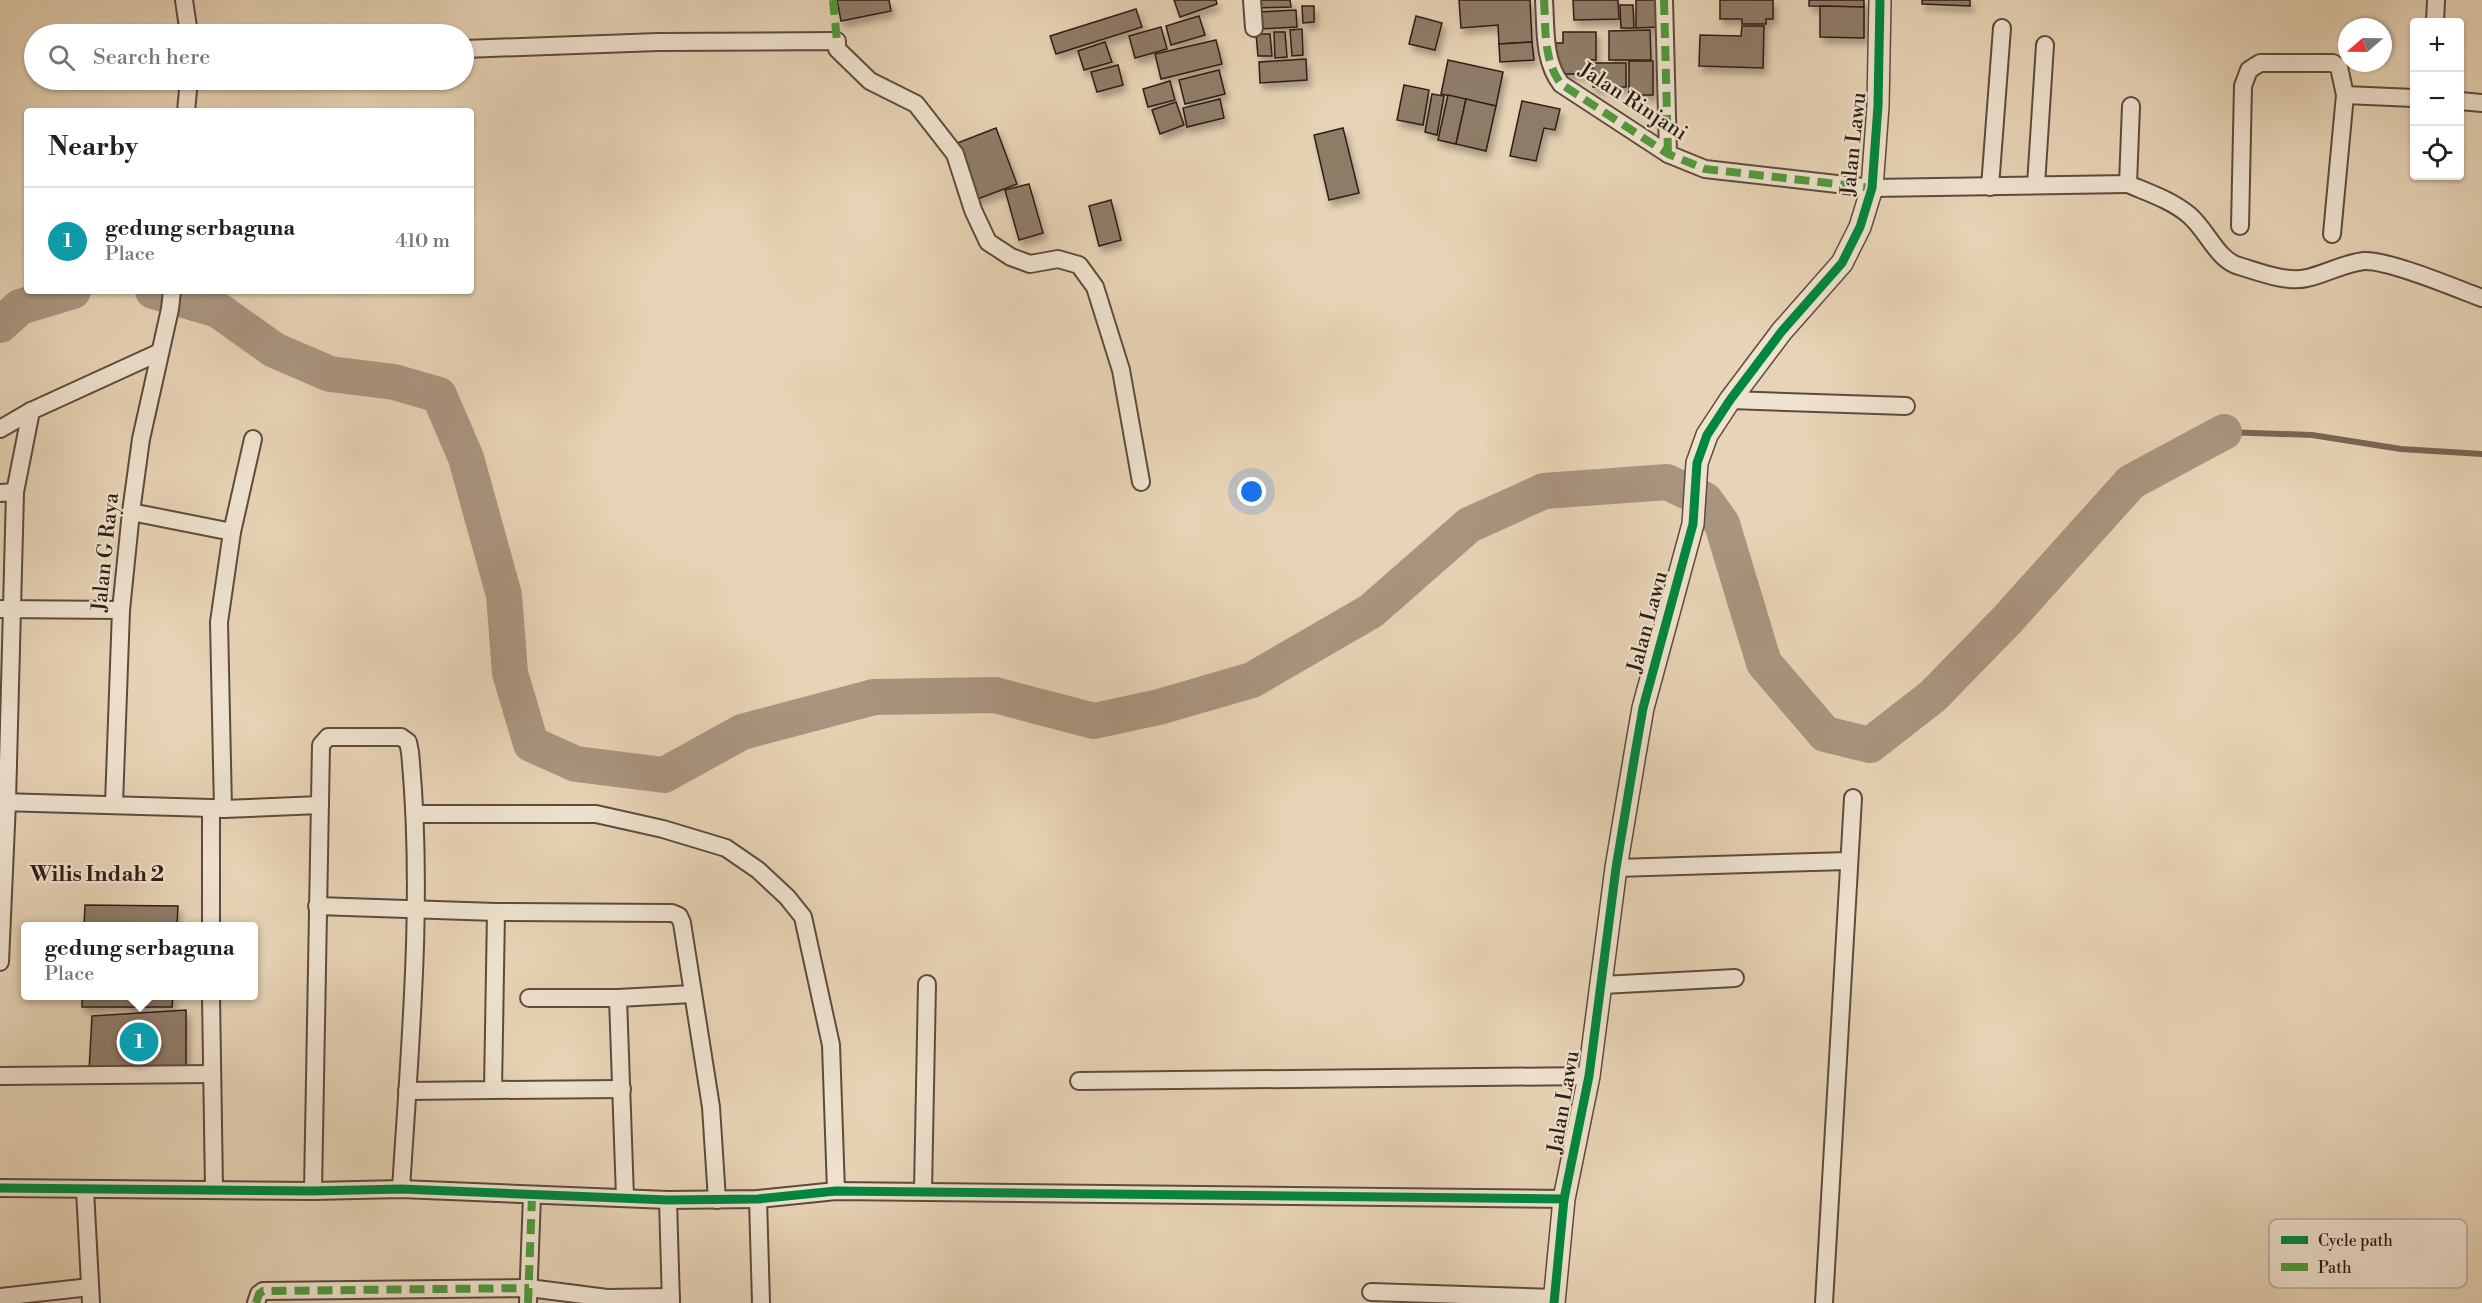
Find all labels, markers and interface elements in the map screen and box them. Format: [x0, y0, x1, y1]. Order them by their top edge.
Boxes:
north arrow [2338, 18, 2392, 72]
map controls [2410, 18, 2464, 180]
button: + [2410, 18, 2464, 72]
search box [24, 24, 474, 90]
icon: search [45, 41, 78, 74]
text: Search here [93, 44, 210, 71]
street label: Jalan Rinjani [1573, 57, 1692, 147]
button: − [2410, 72, 2464, 126]
street label: Jalan Lawu [1836, 91, 1872, 198]
button: locate [2410, 126, 2464, 180]
text: Nearby [48, 131, 138, 163]
text: gedung serbaguna [105, 215, 295, 242]
text: 1 [63, 229, 72, 254]
text: 410 m [395, 229, 450, 254]
text: Place [105, 242, 155, 267]
your location [1237, 477, 1266, 506]
street label: Jalan G Raya [87, 491, 125, 614]
street label: Jalan Lawu [1622, 568, 1674, 677]
district label: Wilis Indah 2 [29, 861, 164, 888]
popup [21, 922, 258, 1000]
text: gedung serbaguna [44, 935, 235, 962]
text: Place [44, 962, 94, 987]
pin: 1 [120, 1020, 158, 1064]
street label: Jalan Lawu [1542, 1048, 1586, 1156]
legend [2269, 1219, 2467, 1288]
text: Cycle path [2318, 1231, 2393, 1251]
text: Path [2318, 1258, 2352, 1278]

